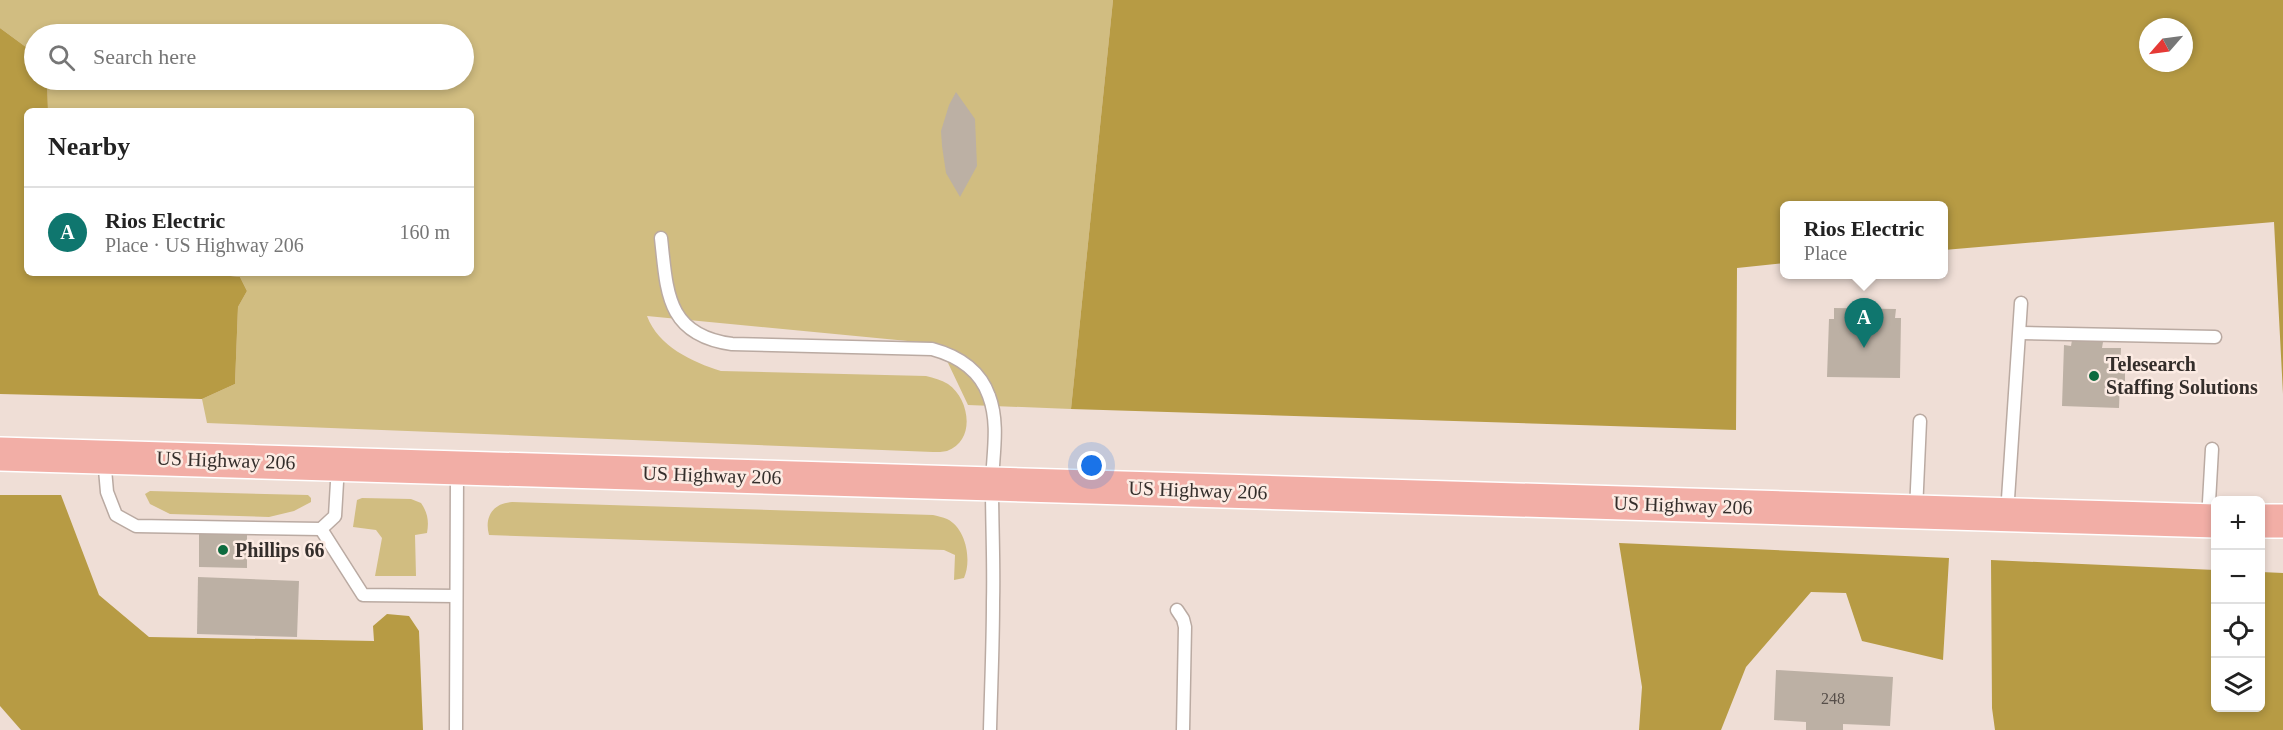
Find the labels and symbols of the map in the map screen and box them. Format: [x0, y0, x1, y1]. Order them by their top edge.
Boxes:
north arrow [2139, 18, 2193, 72]
pin: A [1844, 298, 1884, 348]
place label: Telesearch Staffing Solutions [2106, 353, 2258, 399]
marker: Telesearch Staffing Solutions [2087, 369, 2101, 383]
street label: US Highway 206 [156, 447, 296, 474]
your location [1077, 451, 1106, 480]
street label: US Highway 206 [642, 462, 782, 489]
street label: US Highway 206 [1128, 477, 1268, 504]
street label: US Highway 206 [1613, 492, 1753, 519]
place label: Phillips 66 [235, 539, 324, 562]
marker: Phillips 66 [216, 543, 230, 557]
house number: 248 [1821, 690, 1845, 707]

